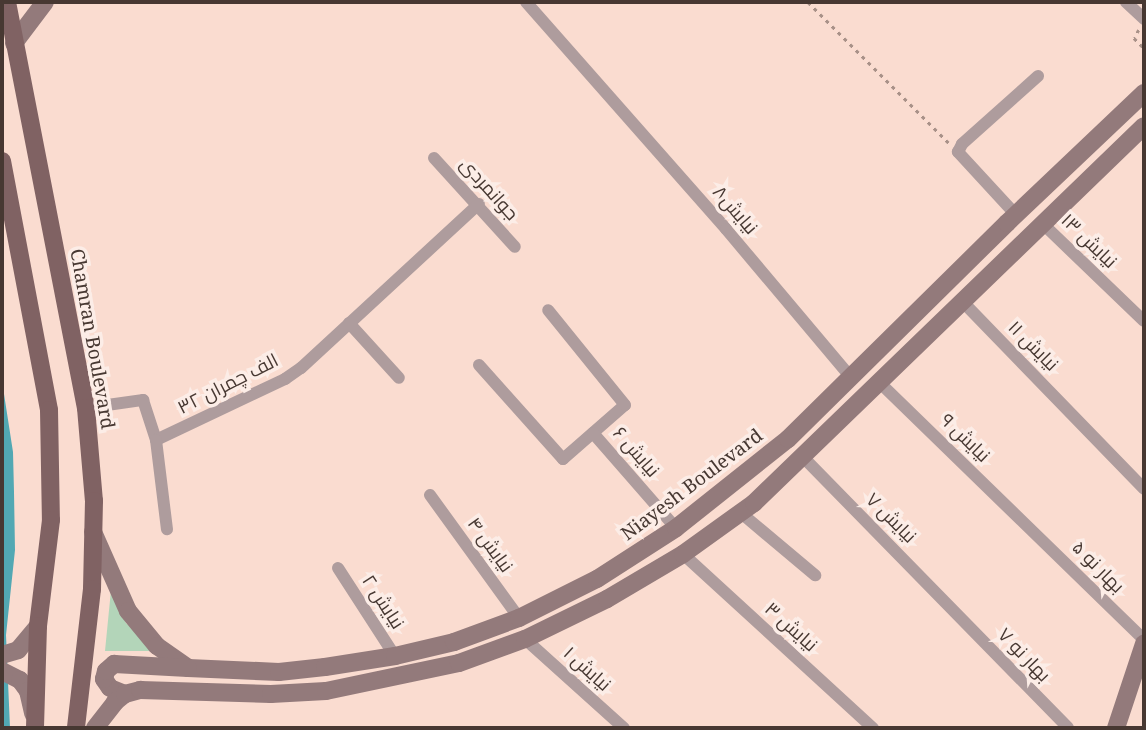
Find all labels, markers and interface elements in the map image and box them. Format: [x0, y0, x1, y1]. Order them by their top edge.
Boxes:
street label: جوانمردی [455, 153, 523, 225]
street label: نیایش۸ [708, 181, 762, 239]
street label: نیایش ۱۳ [1056, 209, 1122, 273]
street label: Chamran Boulevard [65, 247, 119, 431]
street label: نیایش ۱۱ [1003, 316, 1063, 376]
street label: ۳۲ الف چمران [174, 349, 282, 419]
street label: نیایش ۹ [936, 409, 994, 467]
street label: نیایش ۶ [608, 422, 664, 482]
street label: Niayesh Boulevard [617, 424, 767, 546]
street label: نیایش ۷ [861, 488, 921, 548]
street label: نیایش ۴ [462, 513, 518, 577]
street label: ۵ بهار نو [1067, 536, 1129, 598]
street label: نیایش ۲ [357, 571, 409, 633]
street label: نیایش ۳ [760, 598, 822, 656]
street label: ۷ بهار نو [993, 623, 1055, 687]
street label: نیایش ۱ [559, 642, 615, 696]

